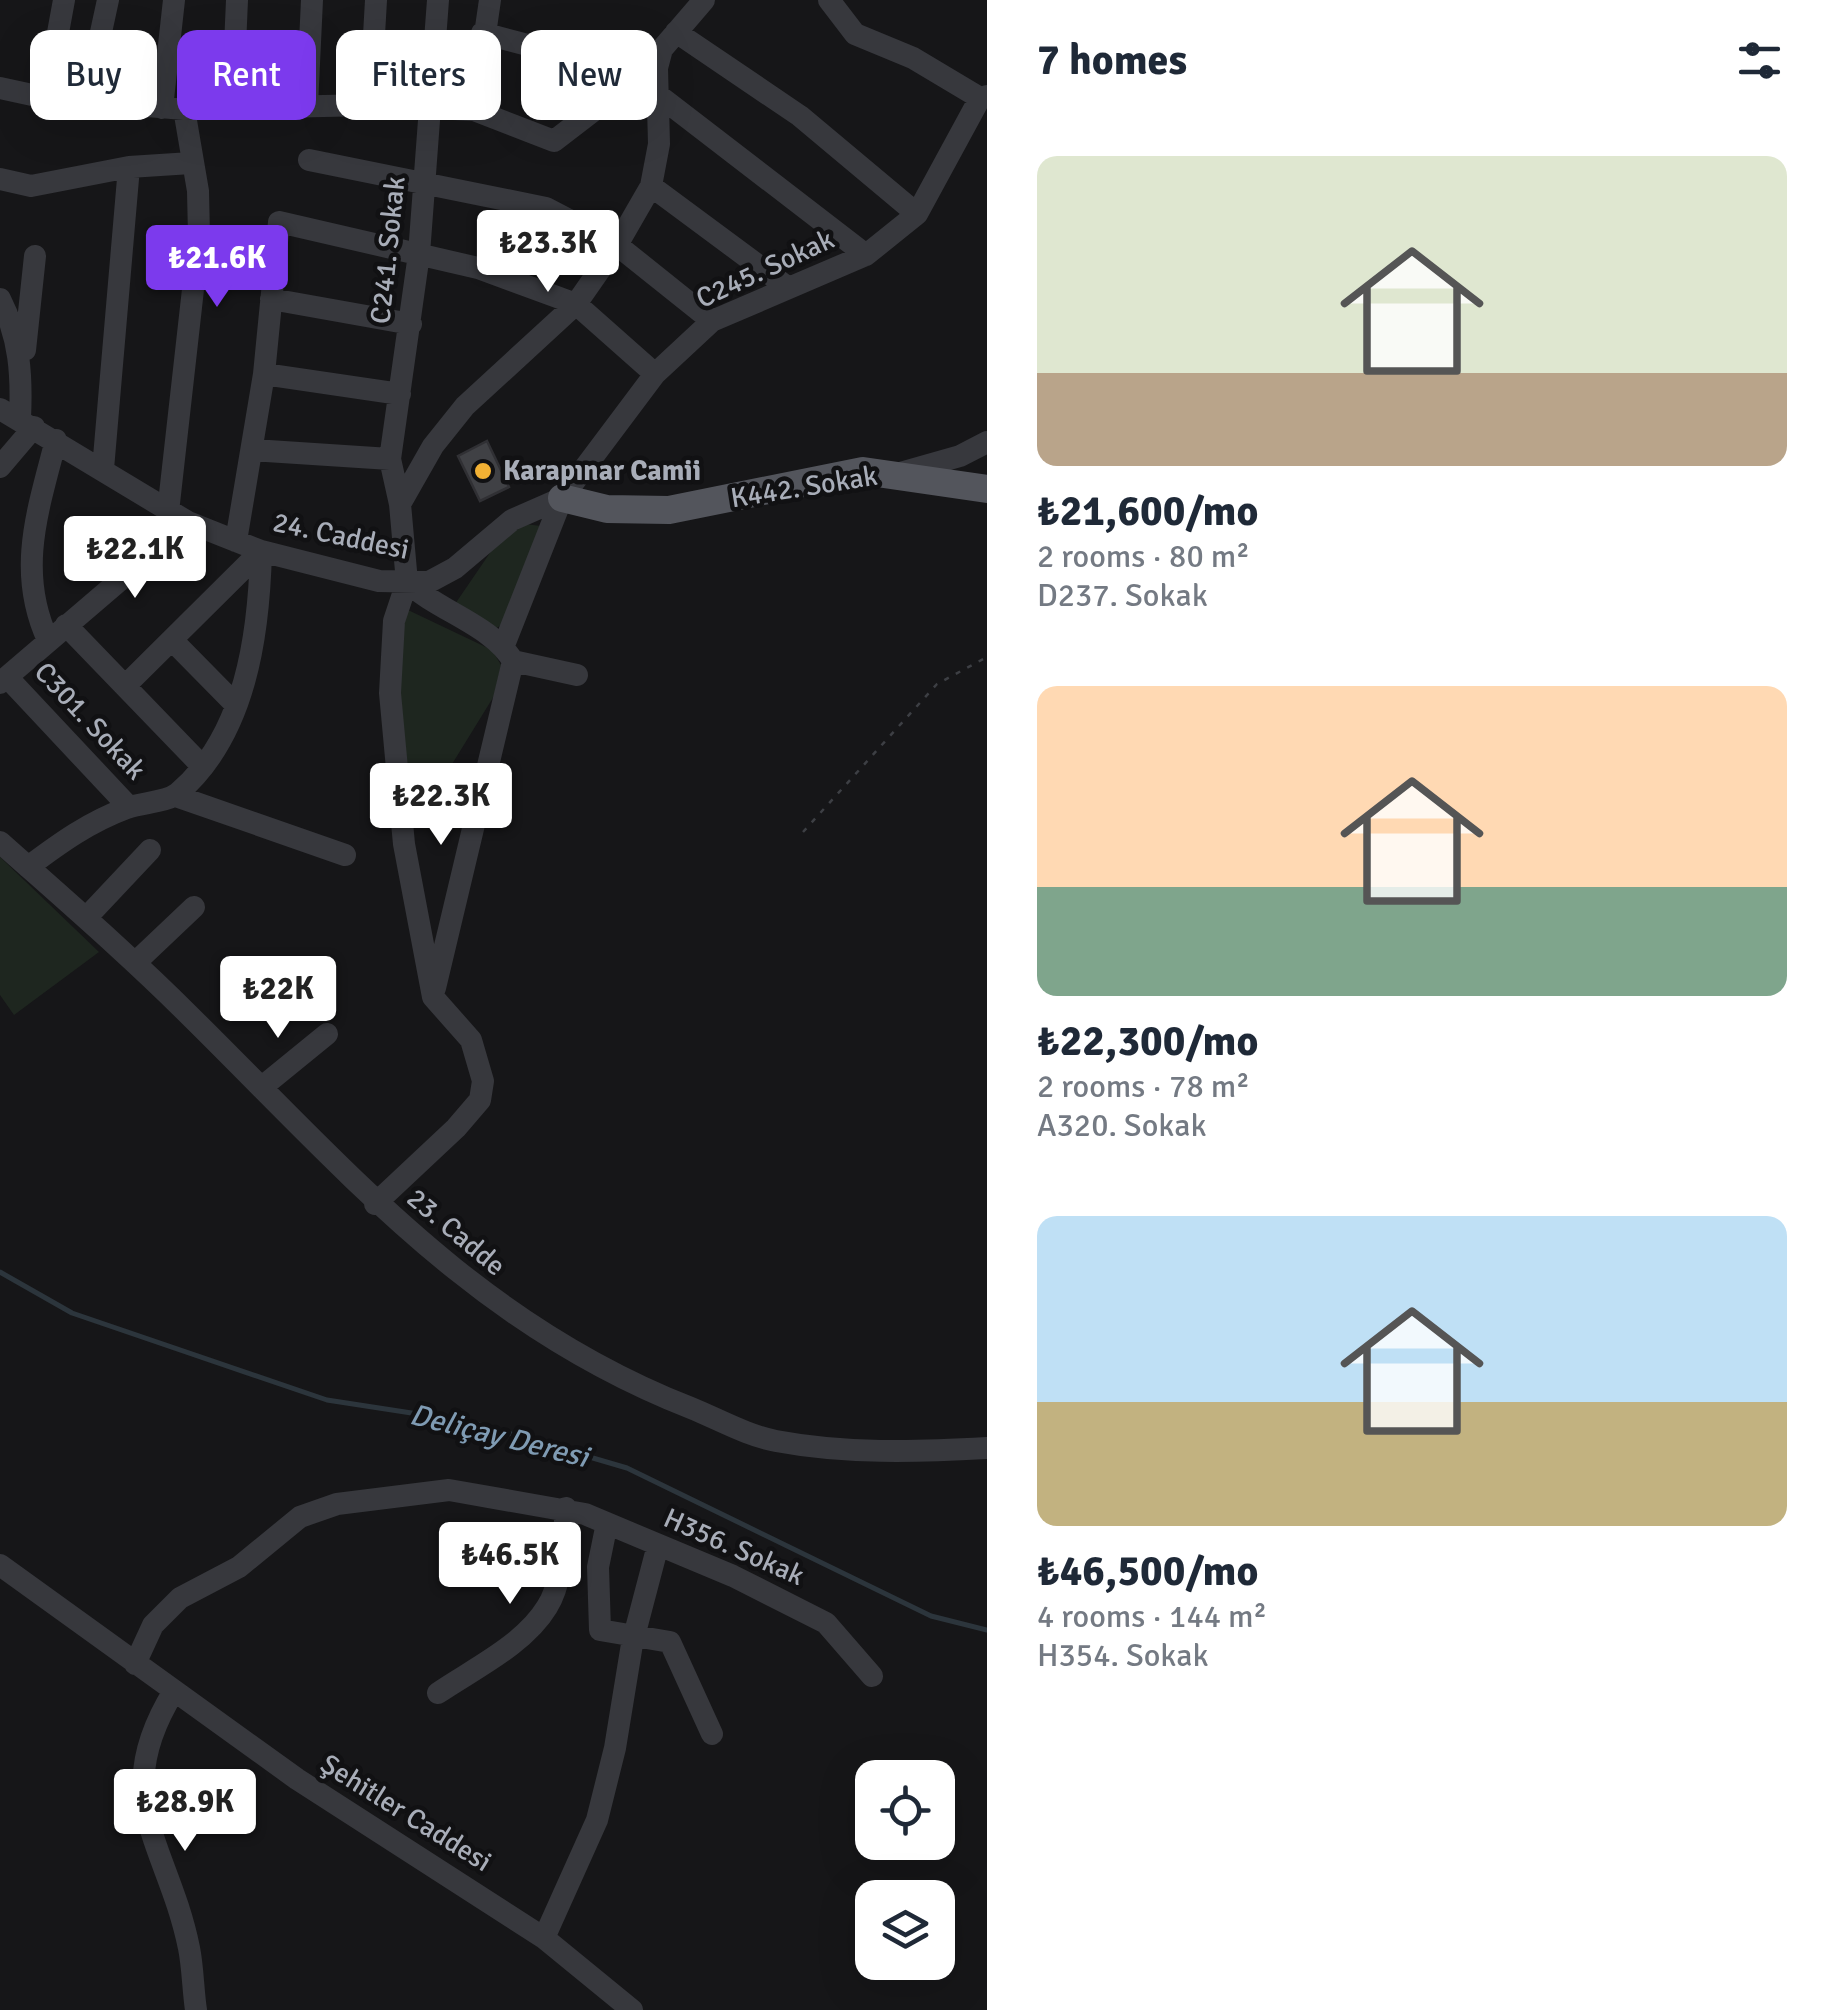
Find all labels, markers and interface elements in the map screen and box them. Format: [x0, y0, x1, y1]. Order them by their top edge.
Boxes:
chip: Buy [30, 30, 157, 120]
chip: Rent [177, 30, 316, 120]
chip: Filters [336, 30, 501, 120]
chip: New [521, 30, 657, 120]
icon: filters [1732, 33, 1787, 88]
text: 7 homes [1037, 35, 1187, 86]
street label: C241. Sokak [363, 175, 413, 325]
pin: ₺23.3K [467, 210, 629, 295]
icon: home [1322, 221, 1502, 401]
street label: C245. Sokak [691, 222, 839, 316]
text: ₺23.3K [499, 223, 597, 262]
pin: ₺21.6K [136, 225, 298, 310]
text: ₺21.6K [168, 238, 266, 277]
place label: Karapınar Camii [503, 454, 701, 488]
street label: K442. Sokak [728, 459, 880, 515]
marker: Karapınar Camii [472, 460, 494, 482]
text: ₺21,600/mo [1037, 486, 1258, 537]
street label: 24. Caddesi [270, 505, 412, 567]
pin: ₺22.1K [54, 516, 216, 601]
text: ₺22.1K [86, 529, 184, 568]
text: 2 rooms · 80 m² [1037, 537, 1250, 576]
text: D237. Sokak [1037, 576, 1208, 615]
street label: C301. Sokak [27, 655, 153, 787]
icon: home [1322, 751, 1502, 931]
pin: ₺22.3K [360, 763, 522, 848]
text: ₺22.3K [392, 776, 490, 815]
pin: ₺22K [219, 956, 337, 1041]
text: ₺22K [242, 969, 314, 1008]
text: ₺22,300/mo [1037, 1016, 1258, 1067]
text: 2 rooms · 78 m² [1037, 1067, 1250, 1106]
text: A320. Sokak [1037, 1106, 1207, 1145]
street label: 23. Cadde [400, 1181, 512, 1283]
icon: home [1322, 1281, 1502, 1461]
water label: Deliçay Deresi [406, 1396, 595, 1477]
street label: H356. Sokak [658, 1501, 810, 1593]
pin: ₺46.5K [429, 1522, 591, 1607]
text: ₺46.5K [461, 1535, 559, 1574]
text: ₺46,500/mo [1037, 1546, 1258, 1597]
text: 4 rooms · 144 m² [1037, 1597, 1267, 1636]
text: H354. Sokak [1037, 1636, 1209, 1675]
street label: Şehitler Caddesi [314, 1747, 498, 1879]
map controls [855, 1760, 955, 1980]
button: locate [855, 1760, 955, 1860]
pin: ₺28.9K [104, 1769, 266, 1854]
text: ₺28.9K [136, 1782, 234, 1821]
button: layers [855, 1880, 955, 1980]

